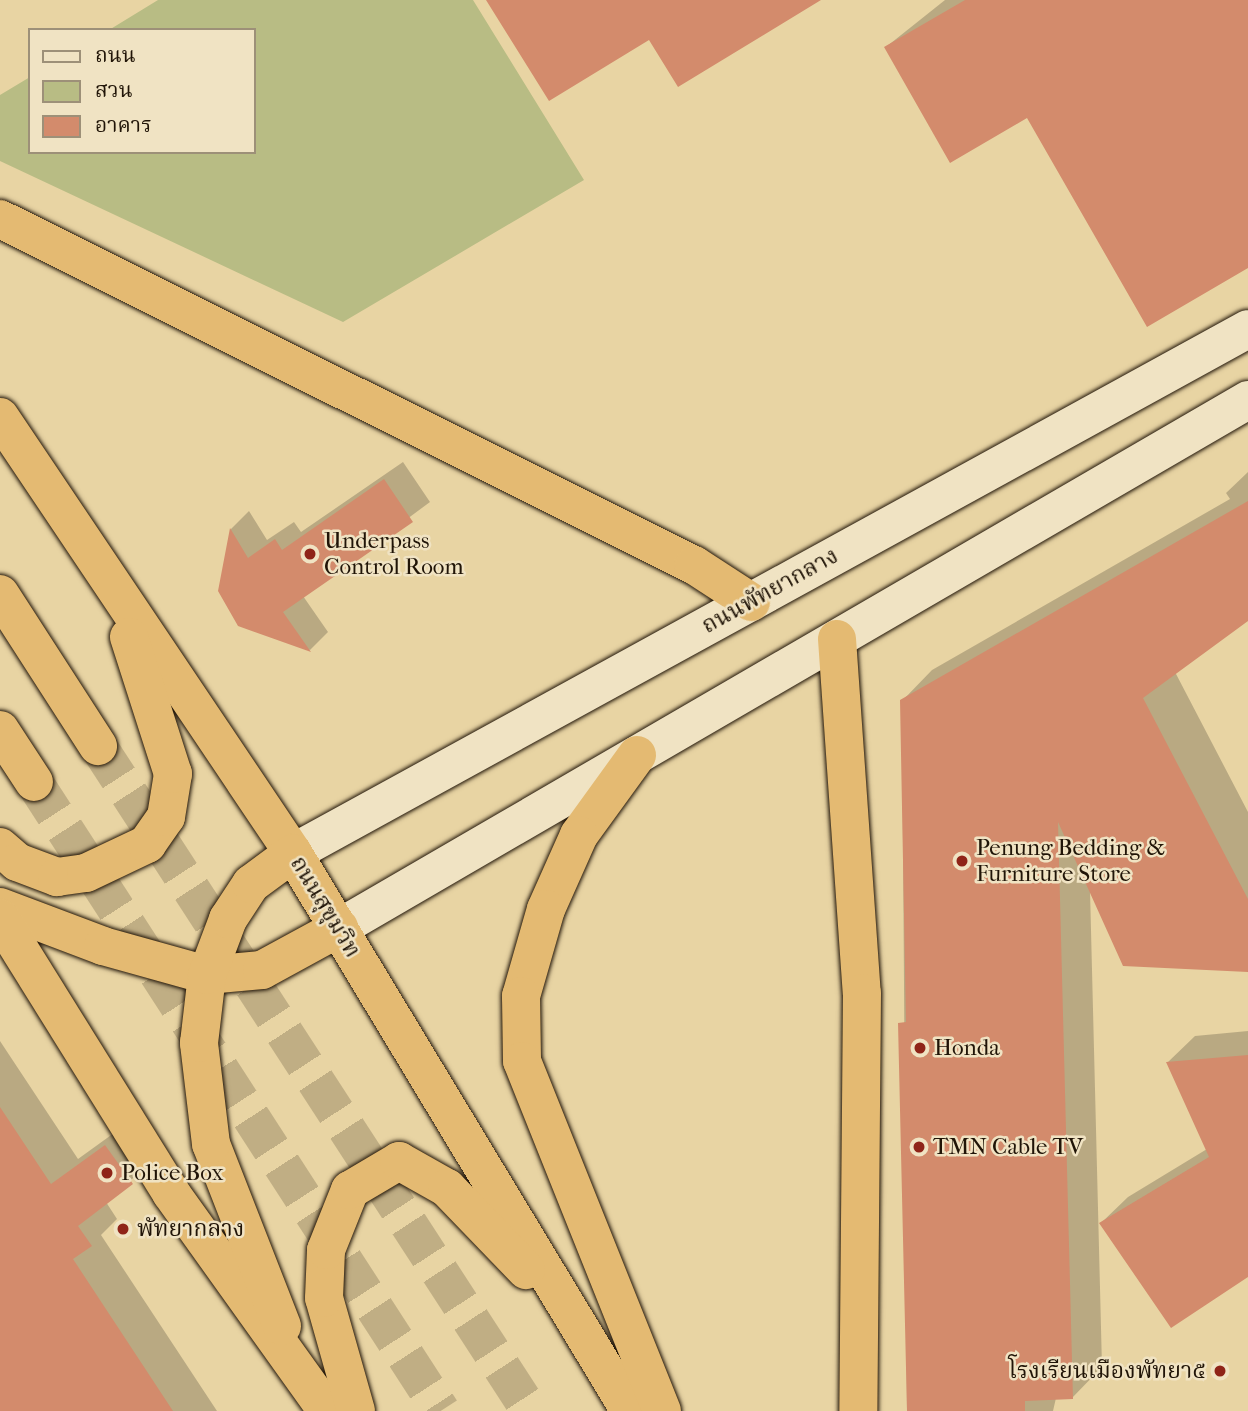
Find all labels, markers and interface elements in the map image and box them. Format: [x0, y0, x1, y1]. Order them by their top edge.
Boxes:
legend [28, 28, 256, 154]
text: ถนน [95, 43, 136, 67]
text: สวน [95, 78, 133, 102]
text: อาคาร [95, 113, 152, 137]
place label: Underpass Control Room [324, 527, 464, 581]
street label: ถนนพัทยากลาง [697, 542, 843, 640]
marker: Underpass Control Room [302, 546, 318, 562]
place label: Penung Bedding & Furniture Store [976, 834, 1165, 888]
street label: ถนนสุขุมวิท [284, 851, 366, 963]
marker: Penung Bedding & Furniture Store [954, 853, 970, 869]
place label: Honda [934, 1034, 1000, 1062]
marker: Honda [912, 1040, 928, 1056]
place label: TMN Cable TV [933, 1133, 1083, 1161]
marker: TMN Cable TV [911, 1139, 927, 1155]
place label: Police Box [121, 1159, 223, 1187]
marker: Police Box [99, 1165, 115, 1181]
place label: พัทยากลาง [137, 1215, 244, 1243]
marker: พัทยากลาง [115, 1221, 131, 1237]
place label: โรงเรียนเมืองพัทยา๕ [1008, 1357, 1206, 1385]
marker: โรงเรียนเมืองพัทยา๕ [1212, 1363, 1228, 1379]

